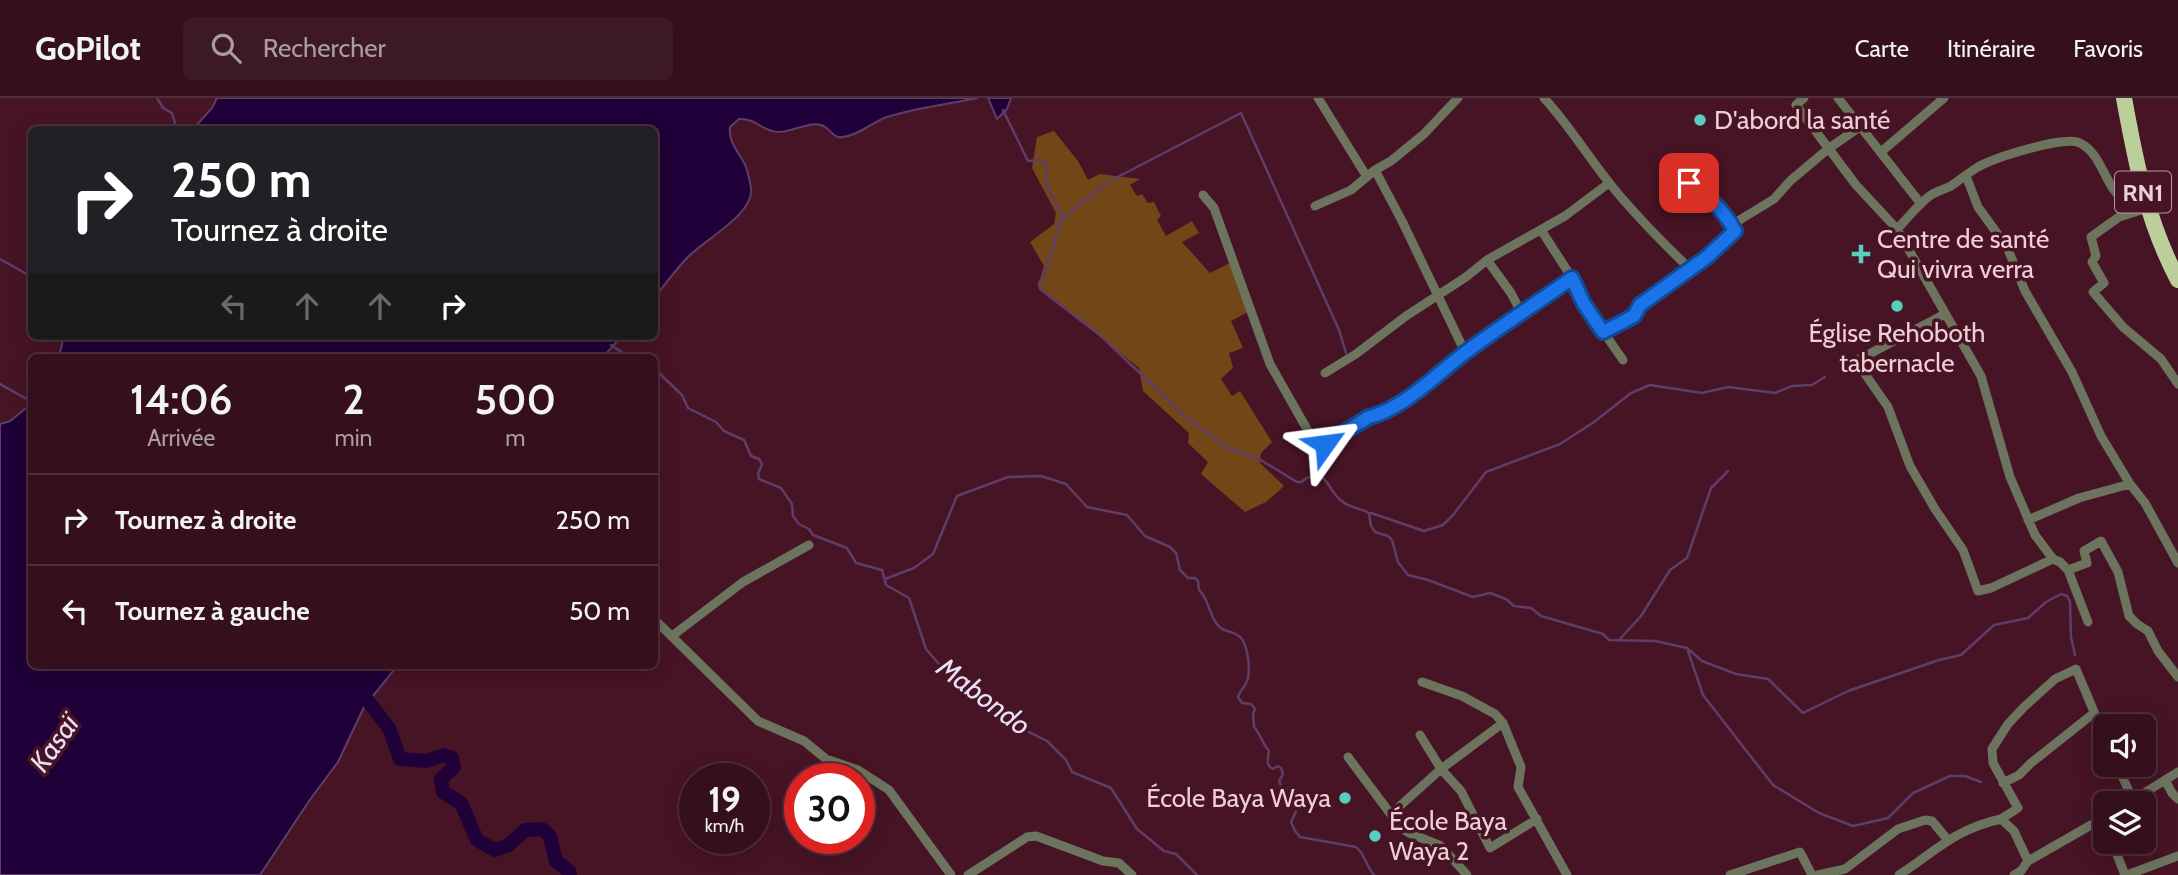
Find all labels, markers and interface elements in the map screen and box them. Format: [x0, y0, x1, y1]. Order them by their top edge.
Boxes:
search box [183, 17, 673, 80]
text: GoPilot [35, 28, 141, 68]
icon: search [207, 29, 245, 67]
text: Rechercher [263, 32, 386, 64]
text: Carte [1855, 34, 1909, 63]
text: Itinéraire [1947, 34, 2035, 63]
text: Favoris [2073, 34, 2143, 63]
place label: D'abord la santé [1714, 104, 1890, 136]
marker: D'abord la santé [1692, 112, 1708, 128]
text: 250 m [171, 150, 311, 209]
pin [1659, 153, 1719, 213]
icon: right [56, 154, 147, 245]
icon: arrive [1670, 164, 1708, 202]
road number: RN1 [2115, 172, 2171, 212]
text: Tournez à droite [171, 210, 388, 249]
place label: Centre de santé Qui vivra verra [1877, 223, 2049, 285]
marker: Centre de santé Qui vivra verra [1851, 244, 1871, 264]
icon: left [215, 287, 253, 325]
icon: ahead [288, 287, 326, 325]
icon: ahead [361, 287, 399, 325]
icon: right [434, 287, 472, 325]
marker: Église Rehoboth tabernacle [1889, 298, 1905, 314]
place label: Église Rehoboth tabernacle [1809, 317, 1985, 379]
text: 14:06 [130, 373, 233, 425]
text: 2 [342, 373, 365, 425]
text: 500 [474, 373, 556, 425]
position arrow [1288, 407, 1362, 481]
text: Arrivée [147, 424, 215, 452]
text: min [335, 424, 372, 452]
text: m [505, 424, 525, 452]
icon: right [56, 501, 94, 539]
text: Tournez à droite [115, 504, 297, 536]
text: 250 m [556, 504, 630, 536]
icon: left [56, 592, 94, 630]
text: Tournez à gauche [115, 595, 310, 627]
text: 50 m [569, 595, 630, 627]
water label: Mabondo [930, 649, 1037, 742]
water label: Kasaï [22, 705, 87, 778]
map controls [2093, 714, 2156, 854]
button: sound [2093, 714, 2156, 777]
speed limit sign: 30 [784, 763, 875, 854]
text: 19 [708, 778, 741, 821]
place label: École Baya Waya [1146, 782, 1332, 814]
marker: École Baya Waya [1337, 790, 1353, 806]
button: layers [2093, 791, 2156, 854]
place label: École Baya Waya 2 [1389, 805, 1508, 867]
text: km/h [705, 815, 744, 837]
marker: École Baya Waya 2 [1367, 828, 1383, 844]

